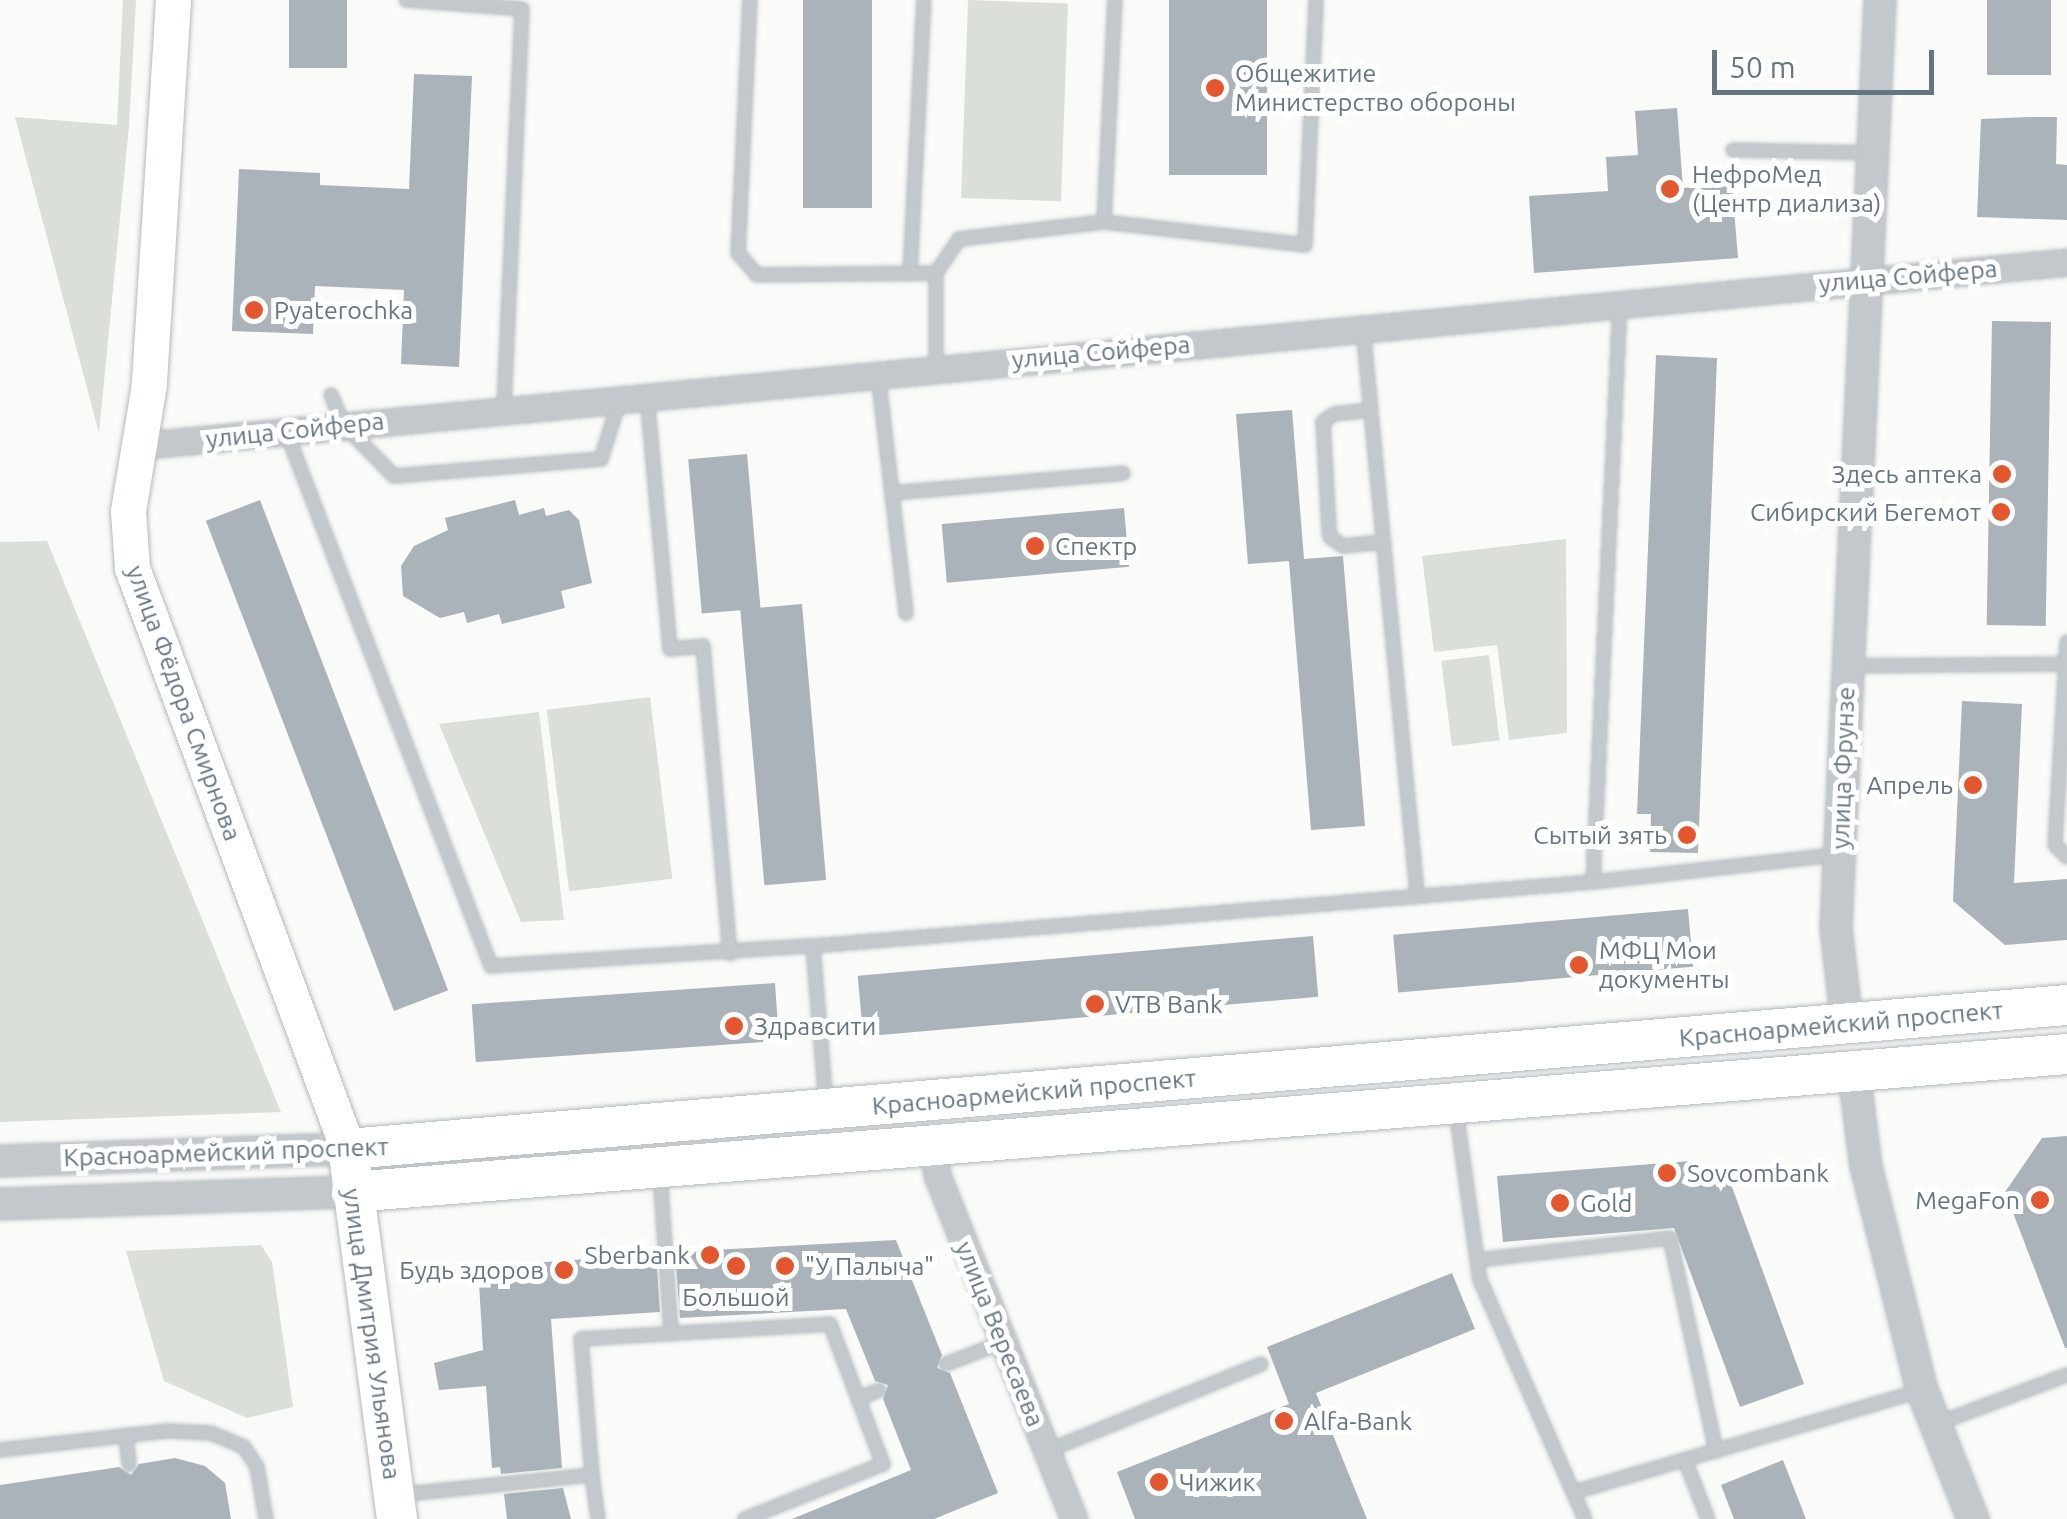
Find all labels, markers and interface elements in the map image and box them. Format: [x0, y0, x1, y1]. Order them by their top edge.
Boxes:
scale bar [1717, 30, 1940, 92]
text: 50 m [1729, 50, 1796, 84]
place label: Общежитие Министерство обороны [1235, 59, 1516, 118]
marker: Общежитие Министерство обороны [1204, 77, 1226, 99]
place label: НефроМед (Центр диализа) [1692, 160, 1881, 219]
marker: НефроМед (Центр диализа) [1657, 176, 1683, 202]
street label: улица Сойфера [1817, 253, 1999, 299]
place label: Pyaterochka [274, 295, 413, 325]
marker: Pyaterochka [243, 299, 265, 321]
street label: улица Сойфера [1010, 329, 1192, 375]
street label: улица Сойфера [204, 406, 386, 454]
place label: Здесь аптека [1831, 459, 1982, 489]
marker: Здесь аптека [1991, 463, 2013, 485]
place label: Сибирский Бегемот [1750, 497, 1981, 527]
marker: Сибирский Бегемот [1990, 501, 2012, 523]
place label: Спектр [1055, 531, 1137, 561]
marker: Спектр [1024, 535, 1046, 557]
street label: улица Фёдора Смирнова [120, 561, 248, 845]
street label: улица Фрунзе [1825, 686, 1861, 850]
place label: Апрель [1866, 770, 1953, 800]
marker: Апрель [1962, 774, 1984, 796]
place label: Сытый зять [1533, 820, 1667, 850]
marker: Сытый зять [1676, 824, 1698, 846]
place label: МФЦ Мои документы [1599, 936, 1730, 995]
marker: МФЦ Мои документы [1568, 954, 1590, 976]
place label: VTB Bank [1115, 989, 1223, 1019]
marker: VTB Bank [1084, 993, 1106, 1015]
street label: Красноармейский проспект [1678, 995, 2004, 1053]
place label: Здравсити [754, 1011, 876, 1041]
marker: Здравсити [723, 1015, 745, 1037]
street label: Красноармейский проспект [871, 1063, 1197, 1121]
street label: Красноармейский проспект [63, 1131, 389, 1173]
place label: Sovcombank [1687, 1158, 1829, 1188]
marker: Sovcombank [1656, 1162, 1678, 1184]
place label: MegaFon [1915, 1185, 2020, 1215]
street label: улица Дмитрия Ульянова [337, 1186, 407, 1482]
place label: Gold [1580, 1188, 1632, 1218]
marker: MegaFon [2029, 1189, 2051, 1211]
marker: Gold [1549, 1192, 1571, 1214]
street label: улица Вересаева [949, 1237, 1051, 1431]
place label: Sberbank [585, 1240, 690, 1270]
marker: Sberbank [699, 1244, 721, 1266]
place label: "У Палыча" [805, 1251, 934, 1281]
place label: Будь здоров [399, 1255, 544, 1285]
marker: Большой [725, 1255, 747, 1277]
marker: "У Палыча" [774, 1255, 796, 1277]
marker: Будь здоров [553, 1259, 575, 1281]
place label: Большой [682, 1282, 790, 1312]
place label: Alfa-Bank [1304, 1406, 1412, 1436]
marker: Alfa-Bank [1273, 1410, 1295, 1432]
place label: Чижик [1179, 1467, 1255, 1497]
marker: Чижик [1148, 1471, 1170, 1493]

